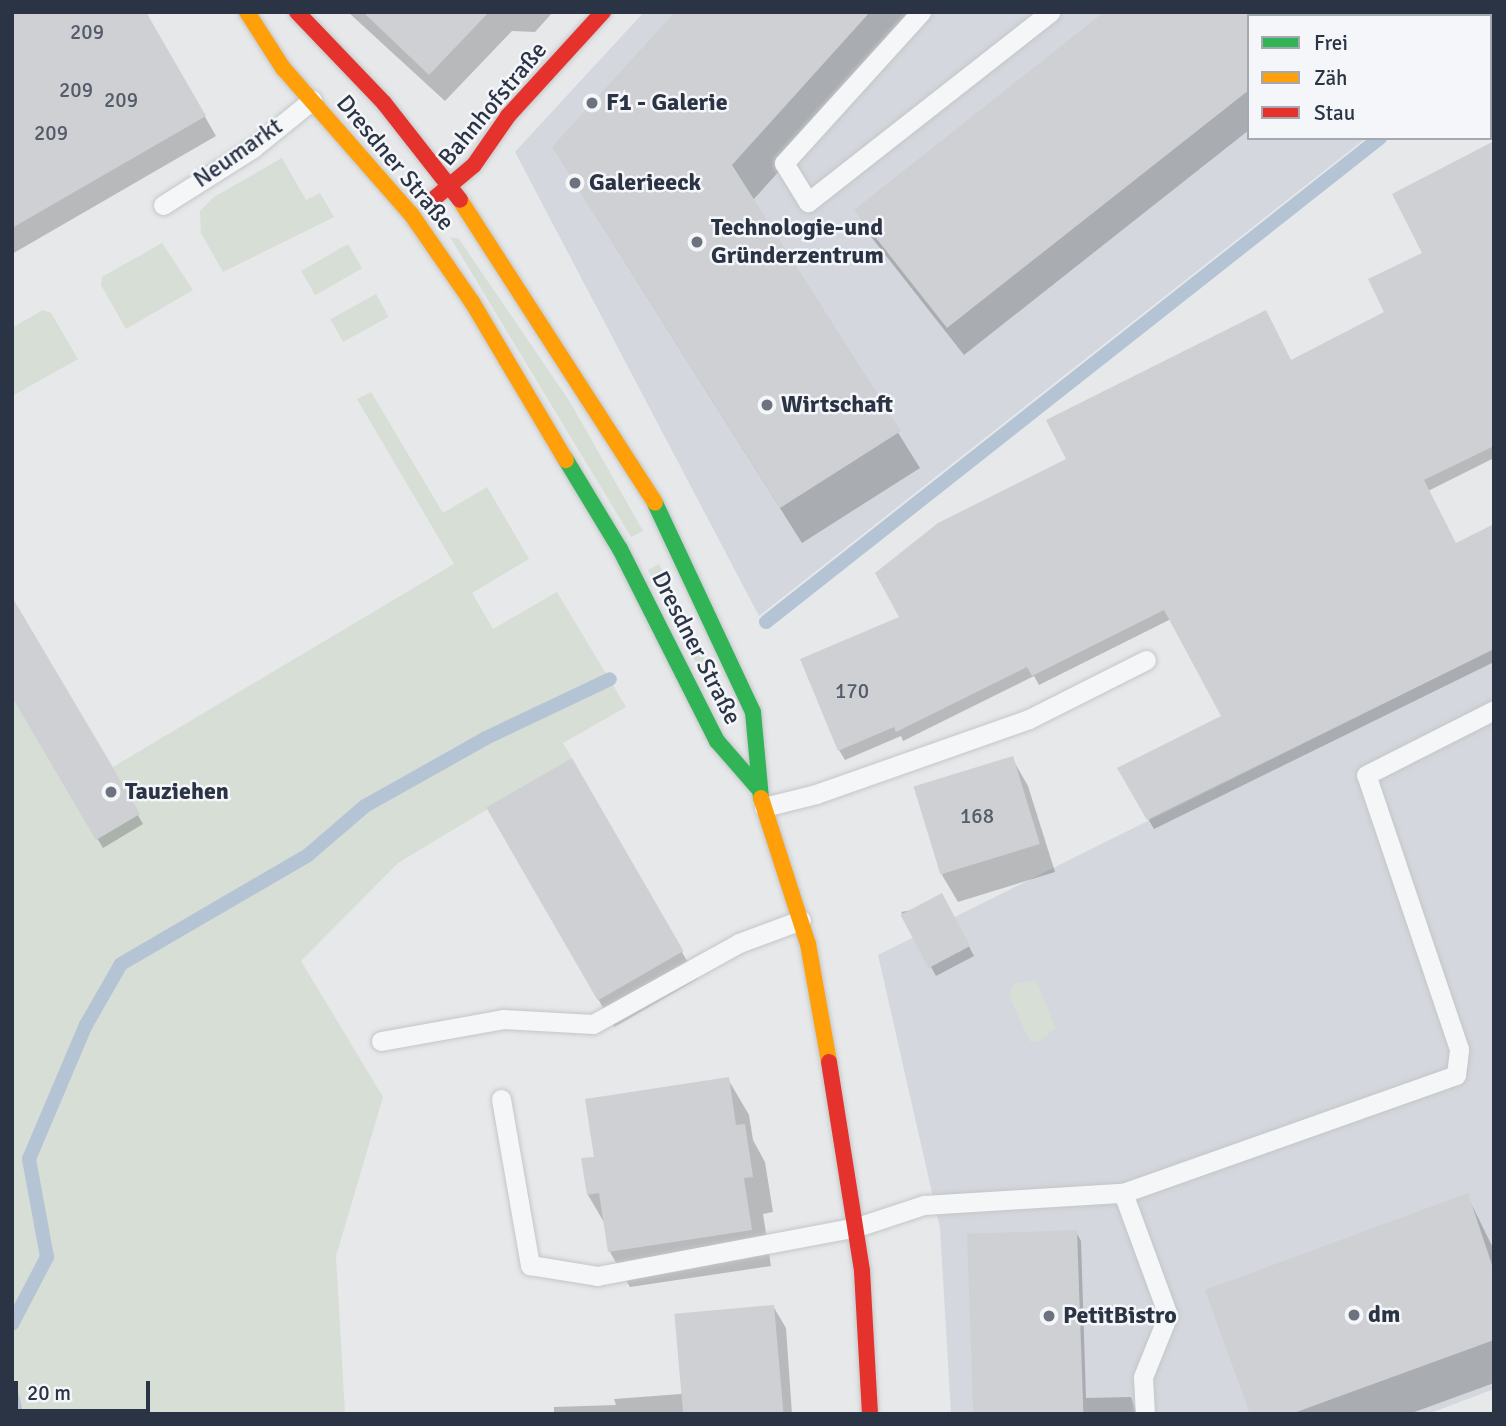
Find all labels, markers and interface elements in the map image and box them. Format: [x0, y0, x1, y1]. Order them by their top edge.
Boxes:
legend [1247, 14, 1492, 140]
house number: 209 [70, 19, 104, 45]
text: Frei [1314, 30, 1348, 56]
street label: Bahnhofstraße [433, 36, 553, 172]
text: Zäh [1314, 65, 1348, 91]
house number: 209 [59, 77, 93, 103]
house number: 209 [104, 87, 138, 113]
street label: Dresdner Straße [330, 89, 460, 237]
place label: F1 - Galerie [606, 89, 728, 117]
marker: F1 - Galerie [584, 95, 600, 111]
text: Stau [1314, 100, 1355, 126]
street label: Neumarkt [188, 112, 288, 194]
house number: 209 [34, 120, 68, 146]
place label: Galerieeck [589, 169, 701, 197]
marker: Galerieeck [567, 175, 583, 191]
place label: Technologie-und Gründerzentrum [711, 214, 884, 270]
marker: Technologie-und Gründerzentrum [689, 234, 705, 250]
place label: Wirtschaft [781, 391, 893, 419]
marker: Wirtschaft [759, 397, 775, 413]
street label: Dresdner Straße [645, 567, 747, 729]
house number: 170 [835, 678, 869, 704]
place label: Tauziehen [125, 778, 229, 806]
marker: Tauziehen [103, 784, 119, 800]
house number: 168 [960, 803, 994, 829]
place label: dm [1368, 1301, 1400, 1329]
place label: PetitBistro [1063, 1302, 1177, 1330]
marker: dm [1346, 1307, 1362, 1323]
marker: PetitBistro [1041, 1308, 1057, 1324]
scale bar [18, 1366, 154, 1410]
text: 20 m [27, 1380, 71, 1406]

